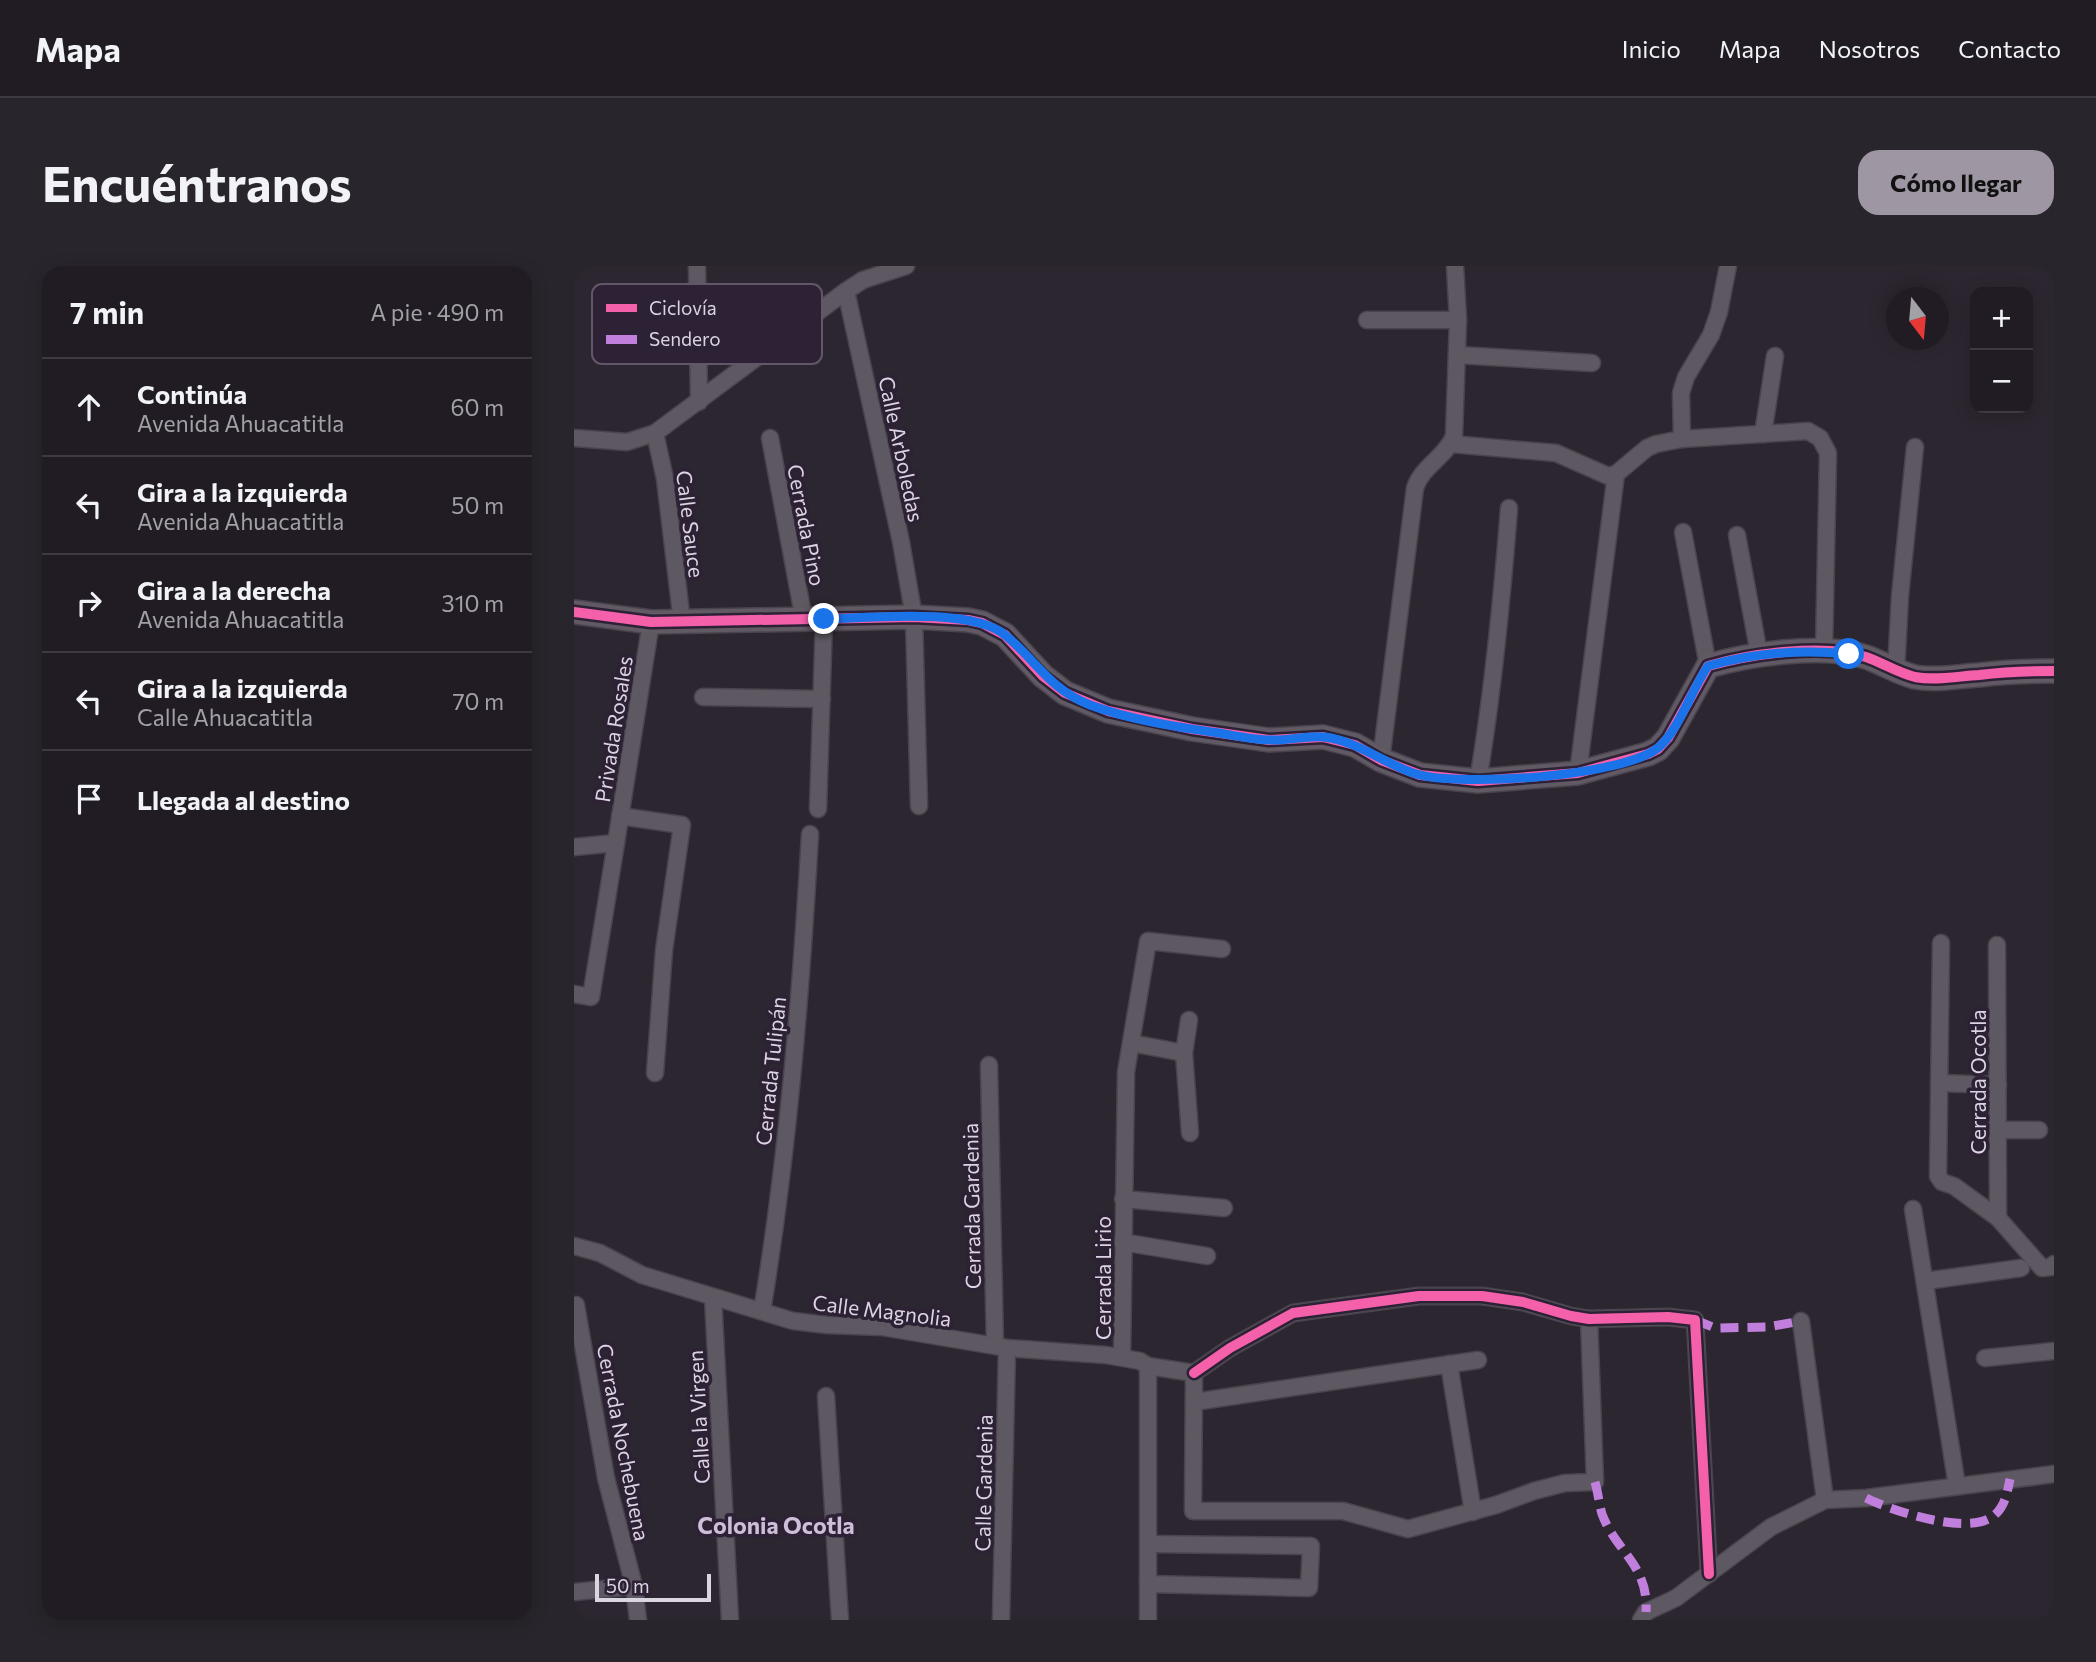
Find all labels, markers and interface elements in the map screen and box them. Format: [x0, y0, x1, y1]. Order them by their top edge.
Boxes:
text: Mapa [35, 28, 121, 69]
text: Inicio [1622, 34, 1681, 63]
text: Mapa [1719, 34, 1781, 63]
text: Nosotros [1819, 34, 1920, 63]
text: Contacto [1958, 34, 2061, 63]
button: Cómo llegar [1858, 150, 2054, 215]
text: Encuéntranos [42, 152, 352, 212]
legend [592, 284, 822, 364]
north arrow [1886, 287, 1949, 350]
map controls [1970, 287, 2033, 413]
button: + [1970, 287, 2033, 350]
text: 7 min [70, 293, 144, 330]
text: Ciclovía [649, 296, 717, 319]
text: A pie · 490 m [371, 298, 504, 326]
text: Sendero [649, 327, 721, 350]
button: − [1970, 350, 2033, 413]
street label: Calle Arboledas [874, 374, 930, 524]
text: Continúa [137, 378, 247, 409]
icon: ahead [70, 388, 108, 426]
text: 60 m [451, 393, 504, 421]
text: Avenida Ahuacatitla [137, 409, 344, 437]
street label: Cerrada Pino [783, 462, 831, 588]
street label: Calle Sauce [672, 469, 710, 579]
text: Gira a la izquierda [137, 476, 348, 507]
icon: left [70, 486, 108, 524]
text: 50 m [451, 491, 504, 519]
text: Avenida Ahuacatitla [137, 507, 344, 535]
text: Gira a la derecha [137, 574, 331, 605]
icon: right [70, 584, 108, 622]
text: 310 m [442, 589, 504, 617]
route end [808, 603, 839, 634]
text: Avenida Ahuacatitla [137, 605, 344, 633]
route start [1833, 638, 1864, 669]
street label: Privada Rosales [589, 654, 637, 804]
text: Gira a la izquierda [137, 672, 348, 703]
icon: left [70, 682, 108, 720]
text: 70 m [452, 687, 504, 715]
text: Calle Ahuacatitla [137, 703, 313, 731]
icon: arrive [70, 780, 108, 818]
text: Llegada al destino [137, 784, 350, 815]
street label: Cerrada Tulipán [750, 995, 790, 1147]
street label: Cerrada Ocotla [1965, 1009, 1990, 1155]
street label: Cerrada Gardenia [957, 1123, 985, 1289]
street label: Cerrada Lirio [1090, 1216, 1115, 1340]
street label: Calle Magnolia [811, 1289, 953, 1331]
street label: Cerrada Nochebuena [593, 1341, 655, 1543]
street label: Calle la Virgen [682, 1349, 714, 1485]
street label: Calle Gardenia [969, 1414, 997, 1552]
district label: Colonia Ocotla [697, 1511, 855, 1539]
scale bar [595, 1571, 710, 1603]
text: 50 m [606, 1574, 650, 1597]

